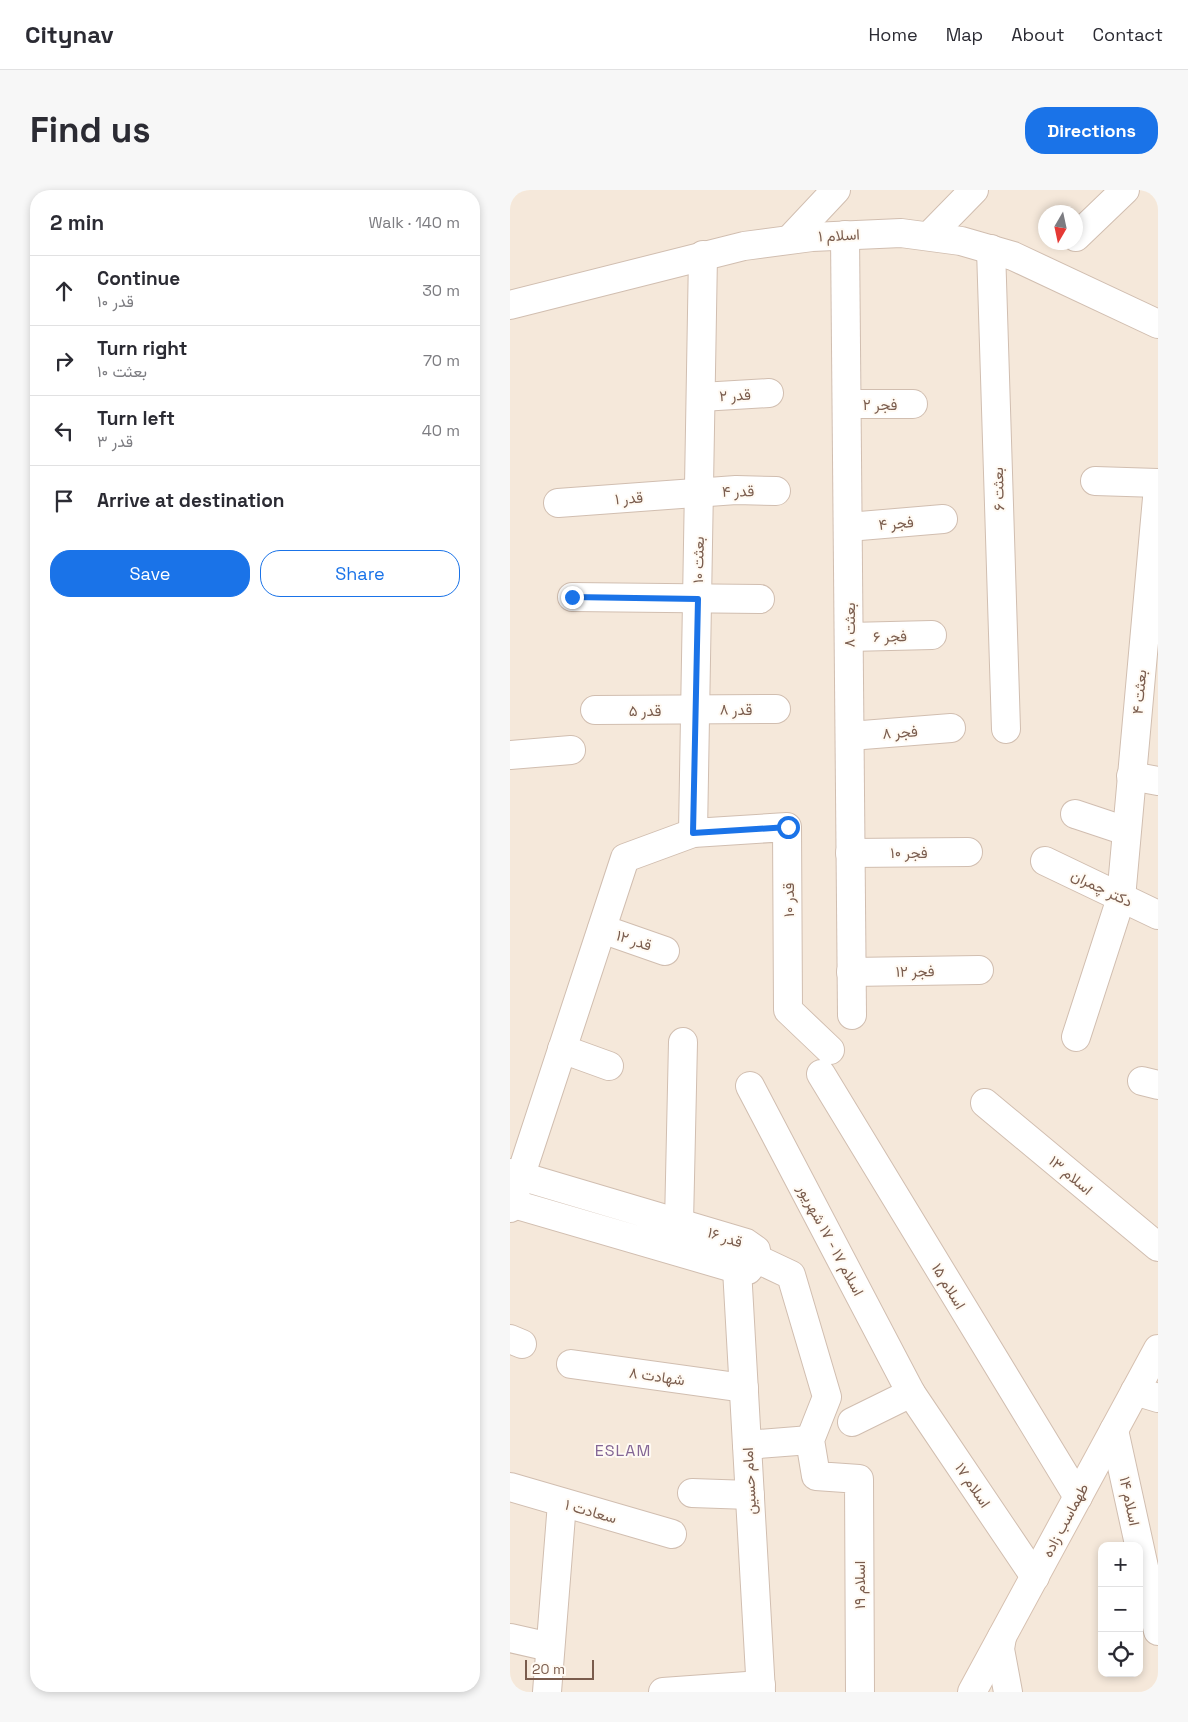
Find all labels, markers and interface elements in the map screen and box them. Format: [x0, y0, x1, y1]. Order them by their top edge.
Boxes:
text: Citynav [25, 19, 114, 50]
text: Home [869, 23, 918, 46]
text: Map [946, 23, 983, 46]
text: About [1011, 23, 1065, 46]
text: Contact [1093, 23, 1163, 46]
button: Directions [1025, 107, 1158, 154]
text: Find us [30, 108, 151, 152]
north arrow [1038, 205, 1083, 250]
text: 2 min [50, 209, 104, 236]
text: Walk · 140 m [368, 212, 460, 233]
street label: اسلام ۱ [818, 224, 860, 247]
text: Continue [97, 266, 180, 291]
icon: ahead [50, 277, 78, 305]
text: 30 m [422, 280, 460, 301]
text: قدر ۱۰ [97, 291, 134, 312]
text: Turn right [97, 336, 187, 361]
icon: right [50, 347, 78, 375]
text: 70 m [423, 350, 460, 371]
text: بعثت ۱۰ [97, 361, 147, 382]
street label: قدر ۲ [719, 385, 751, 405]
street label: فجر ۲ [863, 395, 897, 414]
text: Turn left [97, 406, 175, 431]
icon: left [50, 417, 78, 445]
text: 40 m [422, 420, 460, 441]
text: قدر ۳ [97, 431, 133, 452]
street label: بعثت ۶ [988, 467, 1008, 511]
street label: قدر ۴ [722, 481, 755, 501]
icon: arrive [50, 487, 78, 515]
text: Arrive at destination [97, 488, 285, 513]
street label: قدر ۱ [614, 488, 644, 508]
street label: فجر ۴ [878, 512, 915, 534]
street label: بعثت ۱۰ [688, 536, 708, 584]
button: Save [50, 550, 250, 597]
button: Share [260, 550, 460, 597]
route end [561, 586, 584, 609]
street label: بعثت ۸ [840, 602, 859, 648]
street label: فجر ۶ [873, 626, 907, 646]
street label: بعثت ۴ [1128, 669, 1150, 715]
street label: قدر ۸ [720, 700, 752, 719]
street label: قدر ۵ [629, 701, 661, 720]
street label: فجر ۸ [882, 721, 919, 743]
route start [777, 816, 800, 839]
street label: فجر ۱۰ [890, 843, 928, 862]
street label: دکتر چمران [1068, 865, 1136, 912]
street label: قدر ۱۰ [779, 883, 798, 917]
street label: قدر ۱۲ [614, 925, 654, 955]
street label: فجر ۱۲ [895, 961, 935, 981]
street label: اسلام ۱۳ [1045, 1151, 1097, 1200]
street label: اسلام ۱۷ - ۱۷ شهریور [792, 1180, 868, 1299]
street label: قدر ۱۶ [705, 1222, 745, 1252]
street label: اسلام ۱۵ [927, 1260, 970, 1313]
street label: شهادت ۸ [628, 1363, 686, 1389]
district label: ESLAM [595, 1440, 651, 1461]
street label: امام حسین [738, 1447, 761, 1515]
street label: اسلام ۱۷ [950, 1459, 995, 1512]
street label: اسلام ۱۴ [1115, 1475, 1144, 1528]
street label: طهماسب زاده [1038, 1480, 1093, 1560]
street label: سعادت ۱ [563, 1495, 619, 1527]
map controls [1098, 1542, 1143, 1677]
button: + [1098, 1542, 1143, 1587]
street label: اسلام ۱۹ [850, 1561, 870, 1609]
button: − [1098, 1587, 1143, 1632]
button: locate [1098, 1632, 1143, 1677]
scale bar [525, 1657, 594, 1680]
text: 20 m [532, 1660, 565, 1678]

